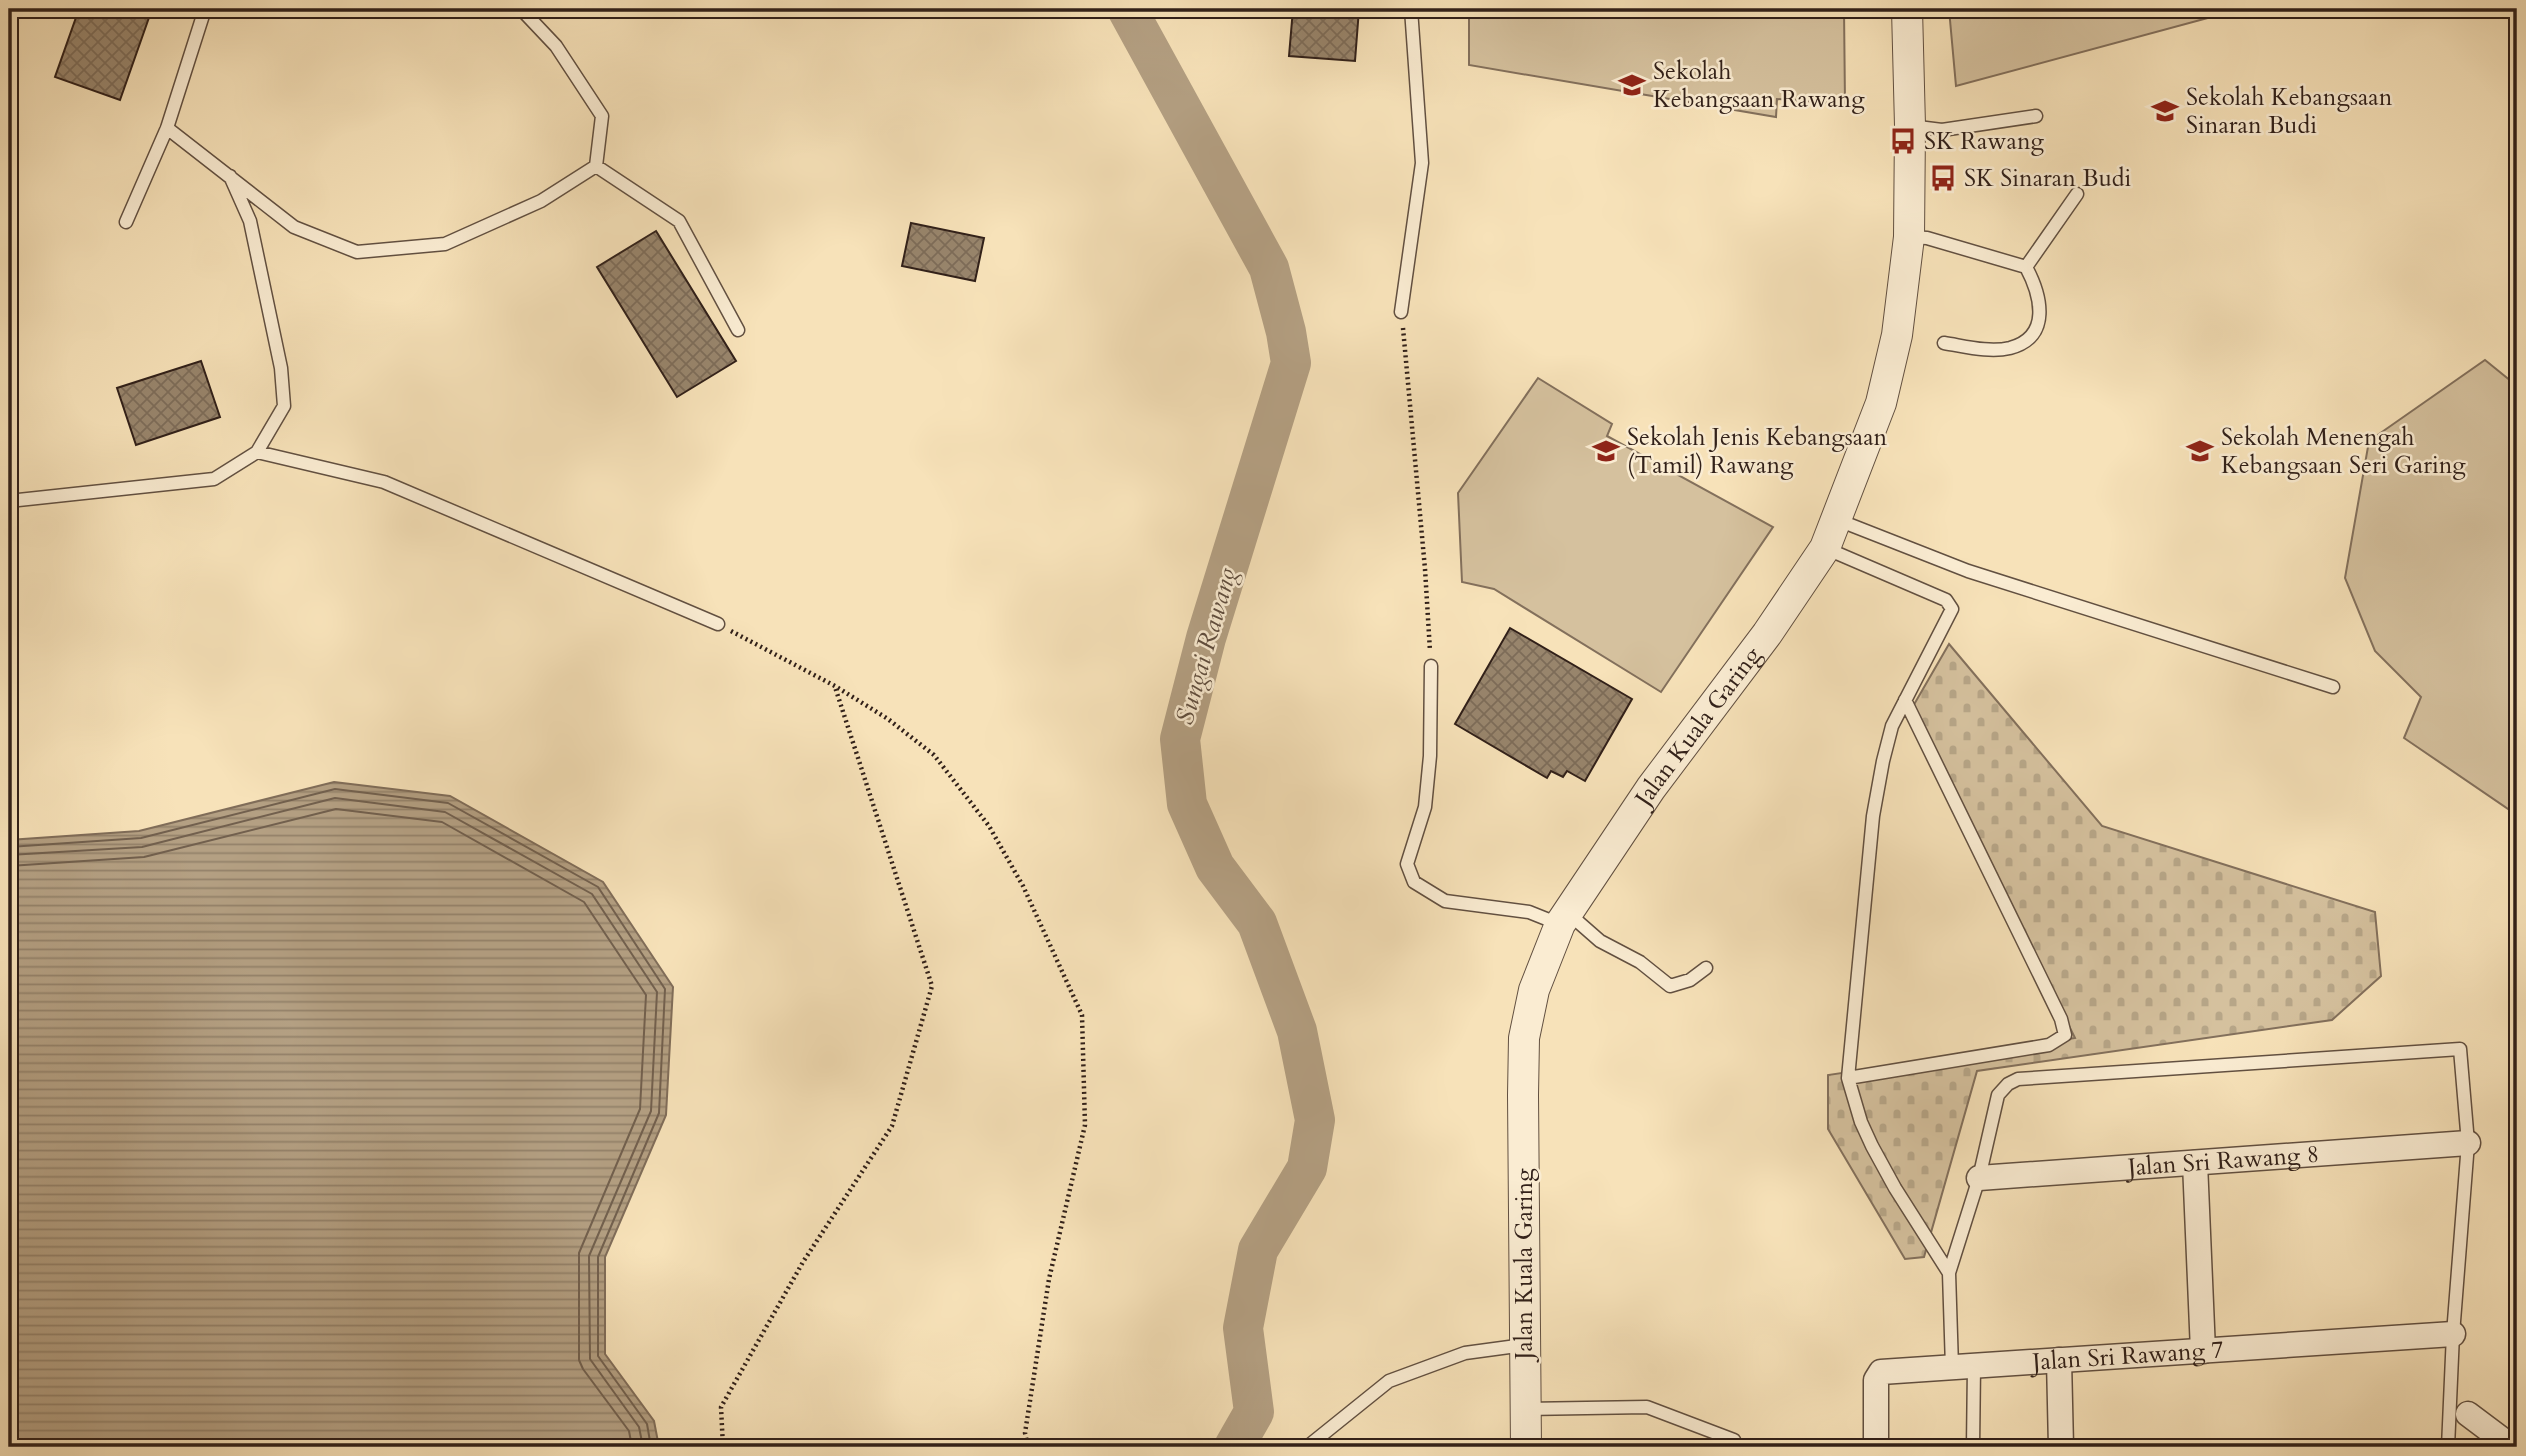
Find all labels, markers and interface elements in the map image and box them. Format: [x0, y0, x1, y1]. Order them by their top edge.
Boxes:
place label: Sekolah Kebangsaan Rawang [1653, 55, 1865, 116]
school or university icon: Sekolah Kebangsaan Rawang [1617, 70, 1647, 100]
place label: Sekolah Kebangsaan Sinaran Budi [2186, 81, 2393, 142]
school or university icon: Sekolah Kebangsaan Sinaran Budi [2150, 96, 2180, 126]
place label: SK Rawang [1924, 125, 2045, 158]
bus stop icon: SK Rawang [1888, 126, 1918, 156]
place label: SK Sinaran Budi [1964, 162, 2132, 195]
bus stop icon: SK Sinaran Budi [1928, 163, 1958, 193]
place label: Sekolah Jenis Kebangsaan (Tamil) Rawang [1627, 421, 1888, 482]
place label: Sekolah Menengah Kebangsaan Seri Garing [2221, 421, 2466, 482]
school or university icon: Sekolah Jenis Kebangsaan (Tamil) Rawang [1591, 436, 1621, 466]
school or university icon: Sekolah Menengah Kebangsaan Seri Garing [2185, 436, 2215, 466]
water label: Sungai Rawang [1167, 563, 1245, 729]
street label: Jalan Kuala Garing [1625, 639, 1769, 815]
street label: Jalan Sri Rawang 8 [2124, 1137, 2320, 1184]
street label: Jalan Kuala Garing [1508, 1168, 1541, 1363]
street label: Jalan Sri Rawang 7 [2028, 1333, 2225, 1379]

